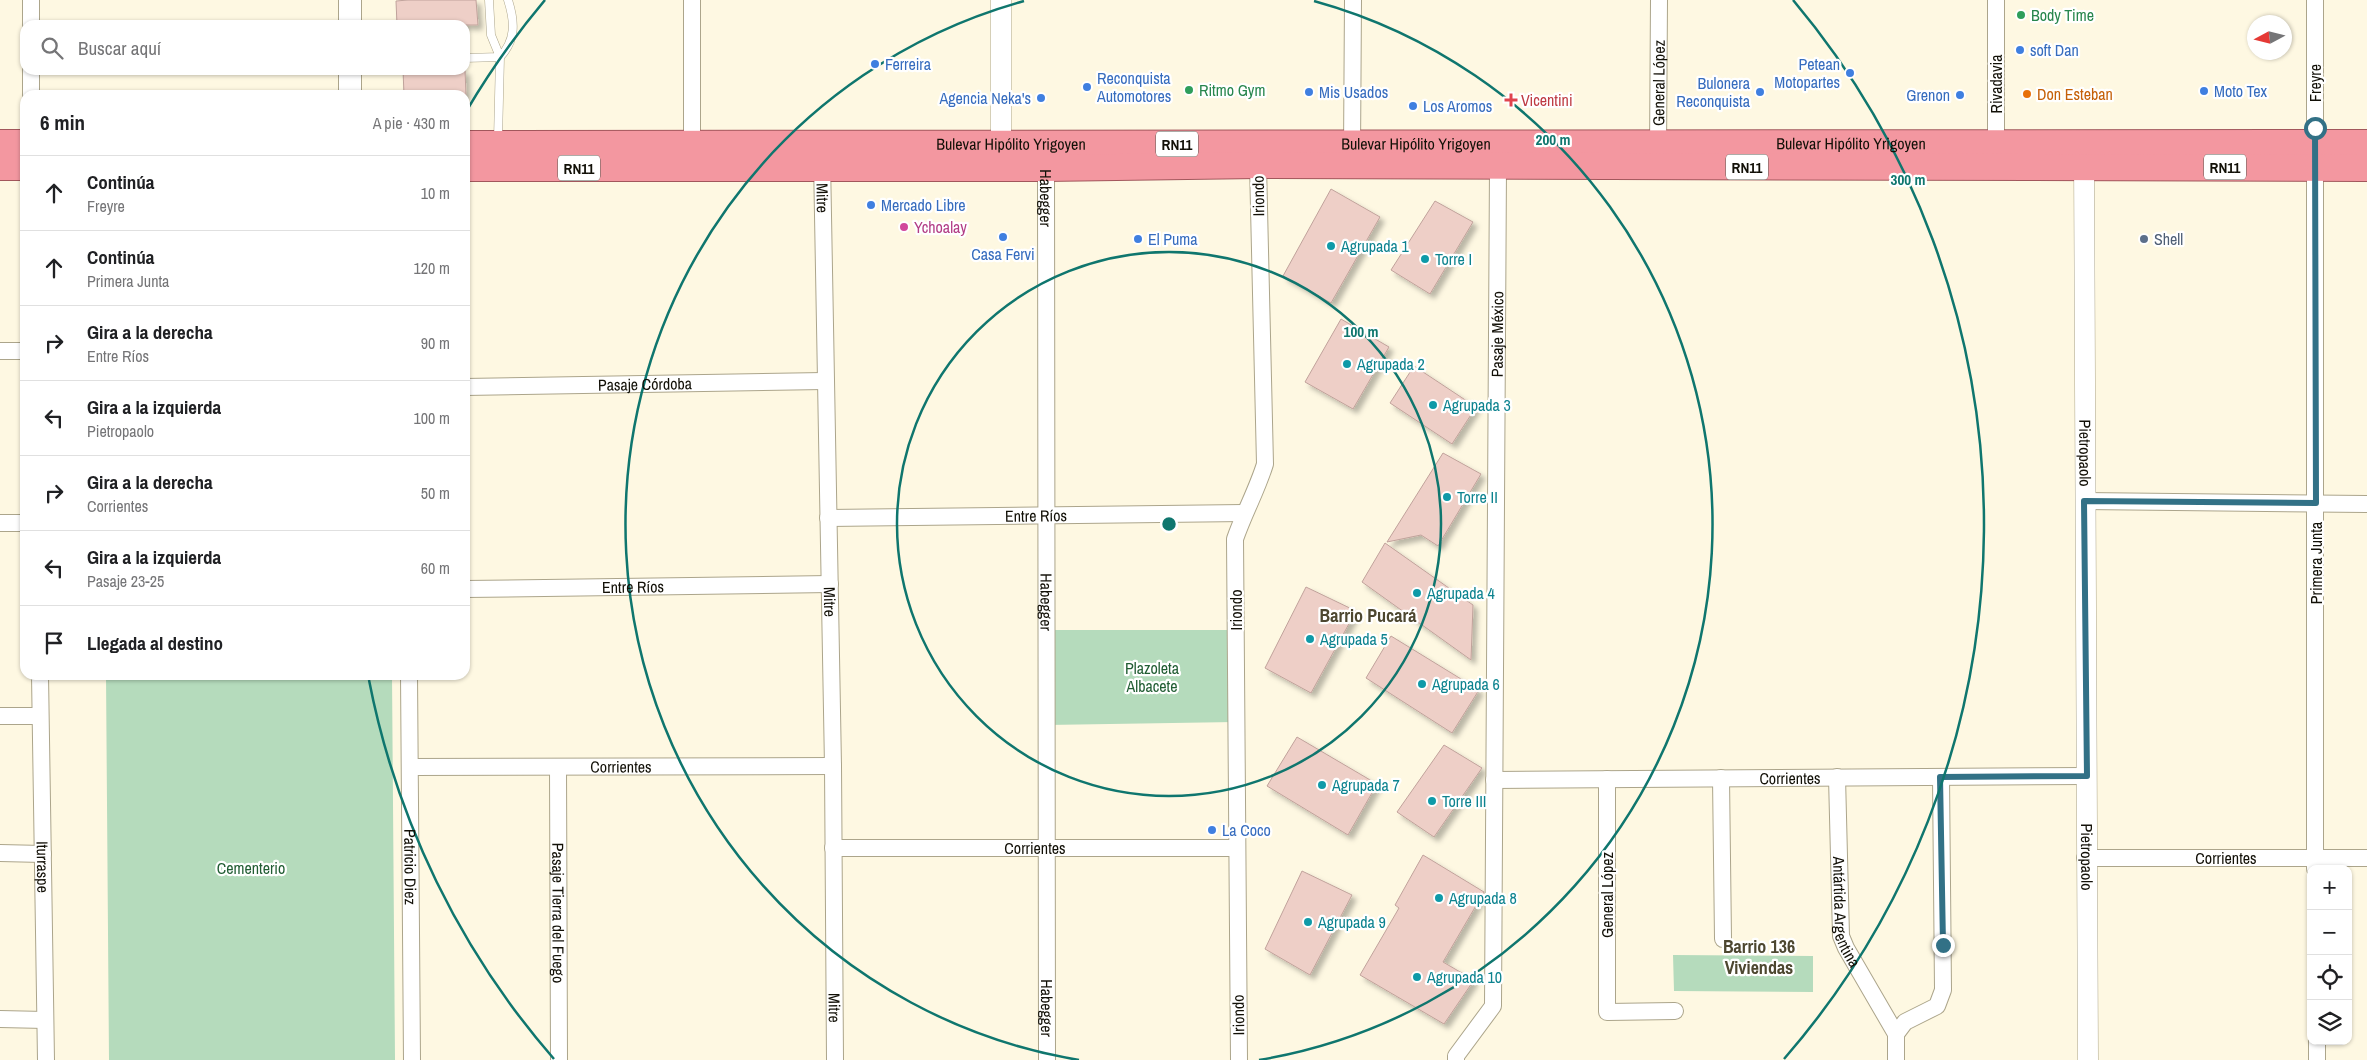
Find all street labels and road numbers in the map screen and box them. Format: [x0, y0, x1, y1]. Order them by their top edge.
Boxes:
street label: General López [1647, 39, 1670, 126]
street label: Rivadavia [1985, 54, 2007, 114]
street label: Freyre [2304, 64, 2326, 102]
road number: RN11 [1156, 132, 1198, 156]
street label: Bulevar Hipólito Yrigoyen [1341, 132, 1491, 155]
street label: Bulevar Hipólito Yrigoyen [1776, 132, 1926, 154]
street label: Bulevar Hipólito Yrigoyen [936, 133, 1086, 155]
road number: RN11 [1726, 154, 1768, 180]
road number: RN11 [2204, 154, 2246, 180]
road number: RN11 [558, 156, 600, 180]
street label: Habegger [1035, 169, 1057, 227]
street label: Iriondo [1247, 175, 1269, 217]
street label: Mitre [811, 183, 834, 213]
street label: Pasaje México [1486, 291, 1508, 377]
street label: Pasaje Córdoba [598, 372, 693, 396]
street label: Pietropaolo [2074, 419, 2096, 487]
street label: Entre Ríos [1005, 504, 1067, 527]
street label: Primera Junta [2305, 521, 2327, 604]
street label: Habegger [1035, 573, 1058, 631]
street label: Entre Ríos [602, 575, 664, 598]
street label: Mitre [819, 587, 841, 617]
street label: Iriondo [1225, 590, 1247, 630]
street label: Corrientes [590, 755, 652, 778]
street label: Corrientes [1759, 767, 1821, 789]
street label: Pietropaolo [2076, 823, 2098, 891]
street label: Patricio Diez [399, 829, 422, 905]
street label: Corrientes [1004, 837, 1066, 859]
street label: Iturraspe [32, 841, 54, 893]
street label: Pasaje Tierra del Fuego [547, 843, 570, 983]
street label: Corrientes [2195, 847, 2257, 869]
street label: General López [1596, 852, 1618, 938]
street label: Antártida Argentina [1828, 855, 1866, 972]
street label: Habegger [1036, 979, 1058, 1037]
street label: Mitre [824, 993, 846, 1023]
street label: Iriondo [1227, 994, 1249, 1036]

